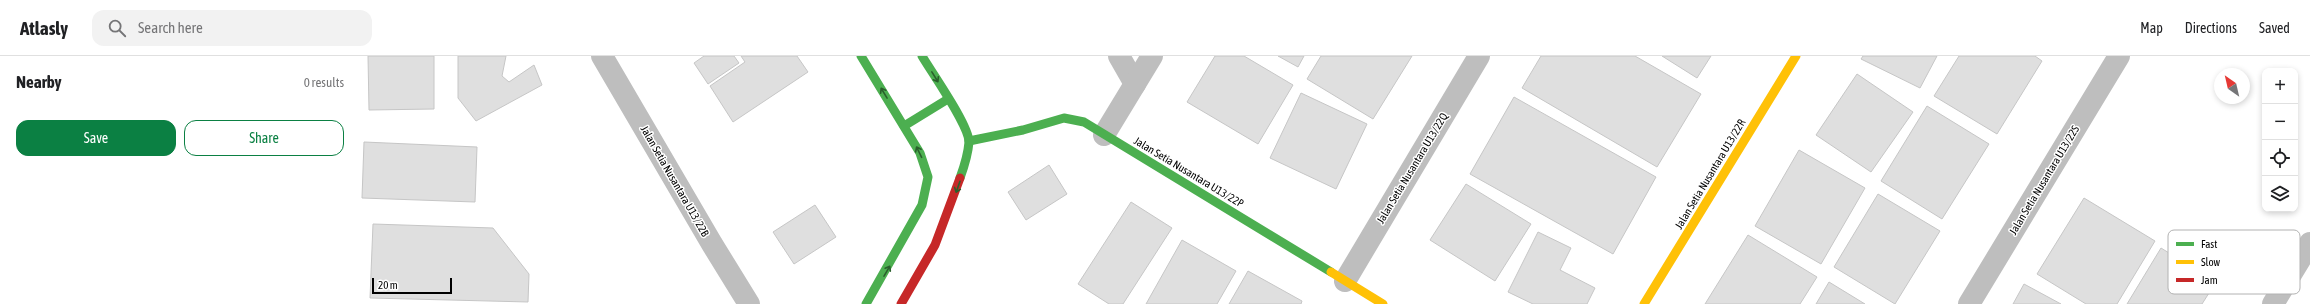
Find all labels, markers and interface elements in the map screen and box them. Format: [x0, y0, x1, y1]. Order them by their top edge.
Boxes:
search box [92, 10, 372, 46]
text: Atlasly [20, 17, 68, 39]
icon: search [106, 17, 128, 39]
text: Search here [138, 19, 203, 36]
text: Map [2140, 20, 2163, 36]
text: Directions [2185, 20, 2237, 36]
text: Saved [2259, 20, 2290, 36]
north arrow [2214, 68, 2250, 104]
map controls [2262, 68, 2298, 212]
button: + [2262, 68, 2298, 104]
one-way arrow [931, 71, 939, 82]
text: Nearby [16, 72, 62, 92]
text: 0 results [304, 75, 344, 90]
one-way arrow [879, 87, 887, 99]
button: − [2262, 104, 2298, 140]
street label: Jalan Setia Nusantara U13/22Q [1374, 110, 1450, 225]
street label: Jalan Setia Nusantara U13/22R [1672, 117, 1748, 231]
button: Save [16, 120, 176, 156]
button: Share [184, 120, 344, 156]
street label: Jalan Setia Nusantara U13/22S [2007, 123, 2082, 237]
street label: Jalan Setia Nusantara U13/22B [638, 124, 712, 239]
street label: Jalan Setia Nusantara U13/22P [1132, 134, 1246, 210]
button: locate [2262, 140, 2298, 176]
one-way arrow [915, 146, 922, 158]
button: layers [2262, 176, 2298, 212]
one-way arrow [953, 181, 961, 193]
legend [2168, 230, 2300, 294]
text: Fast [2201, 238, 2217, 250]
text: Slow [2201, 256, 2220, 268]
one-way arrow [883, 265, 891, 277]
text: Jam [2201, 274, 2218, 286]
scale bar [372, 276, 452, 295]
text: 20 m [378, 279, 398, 291]

